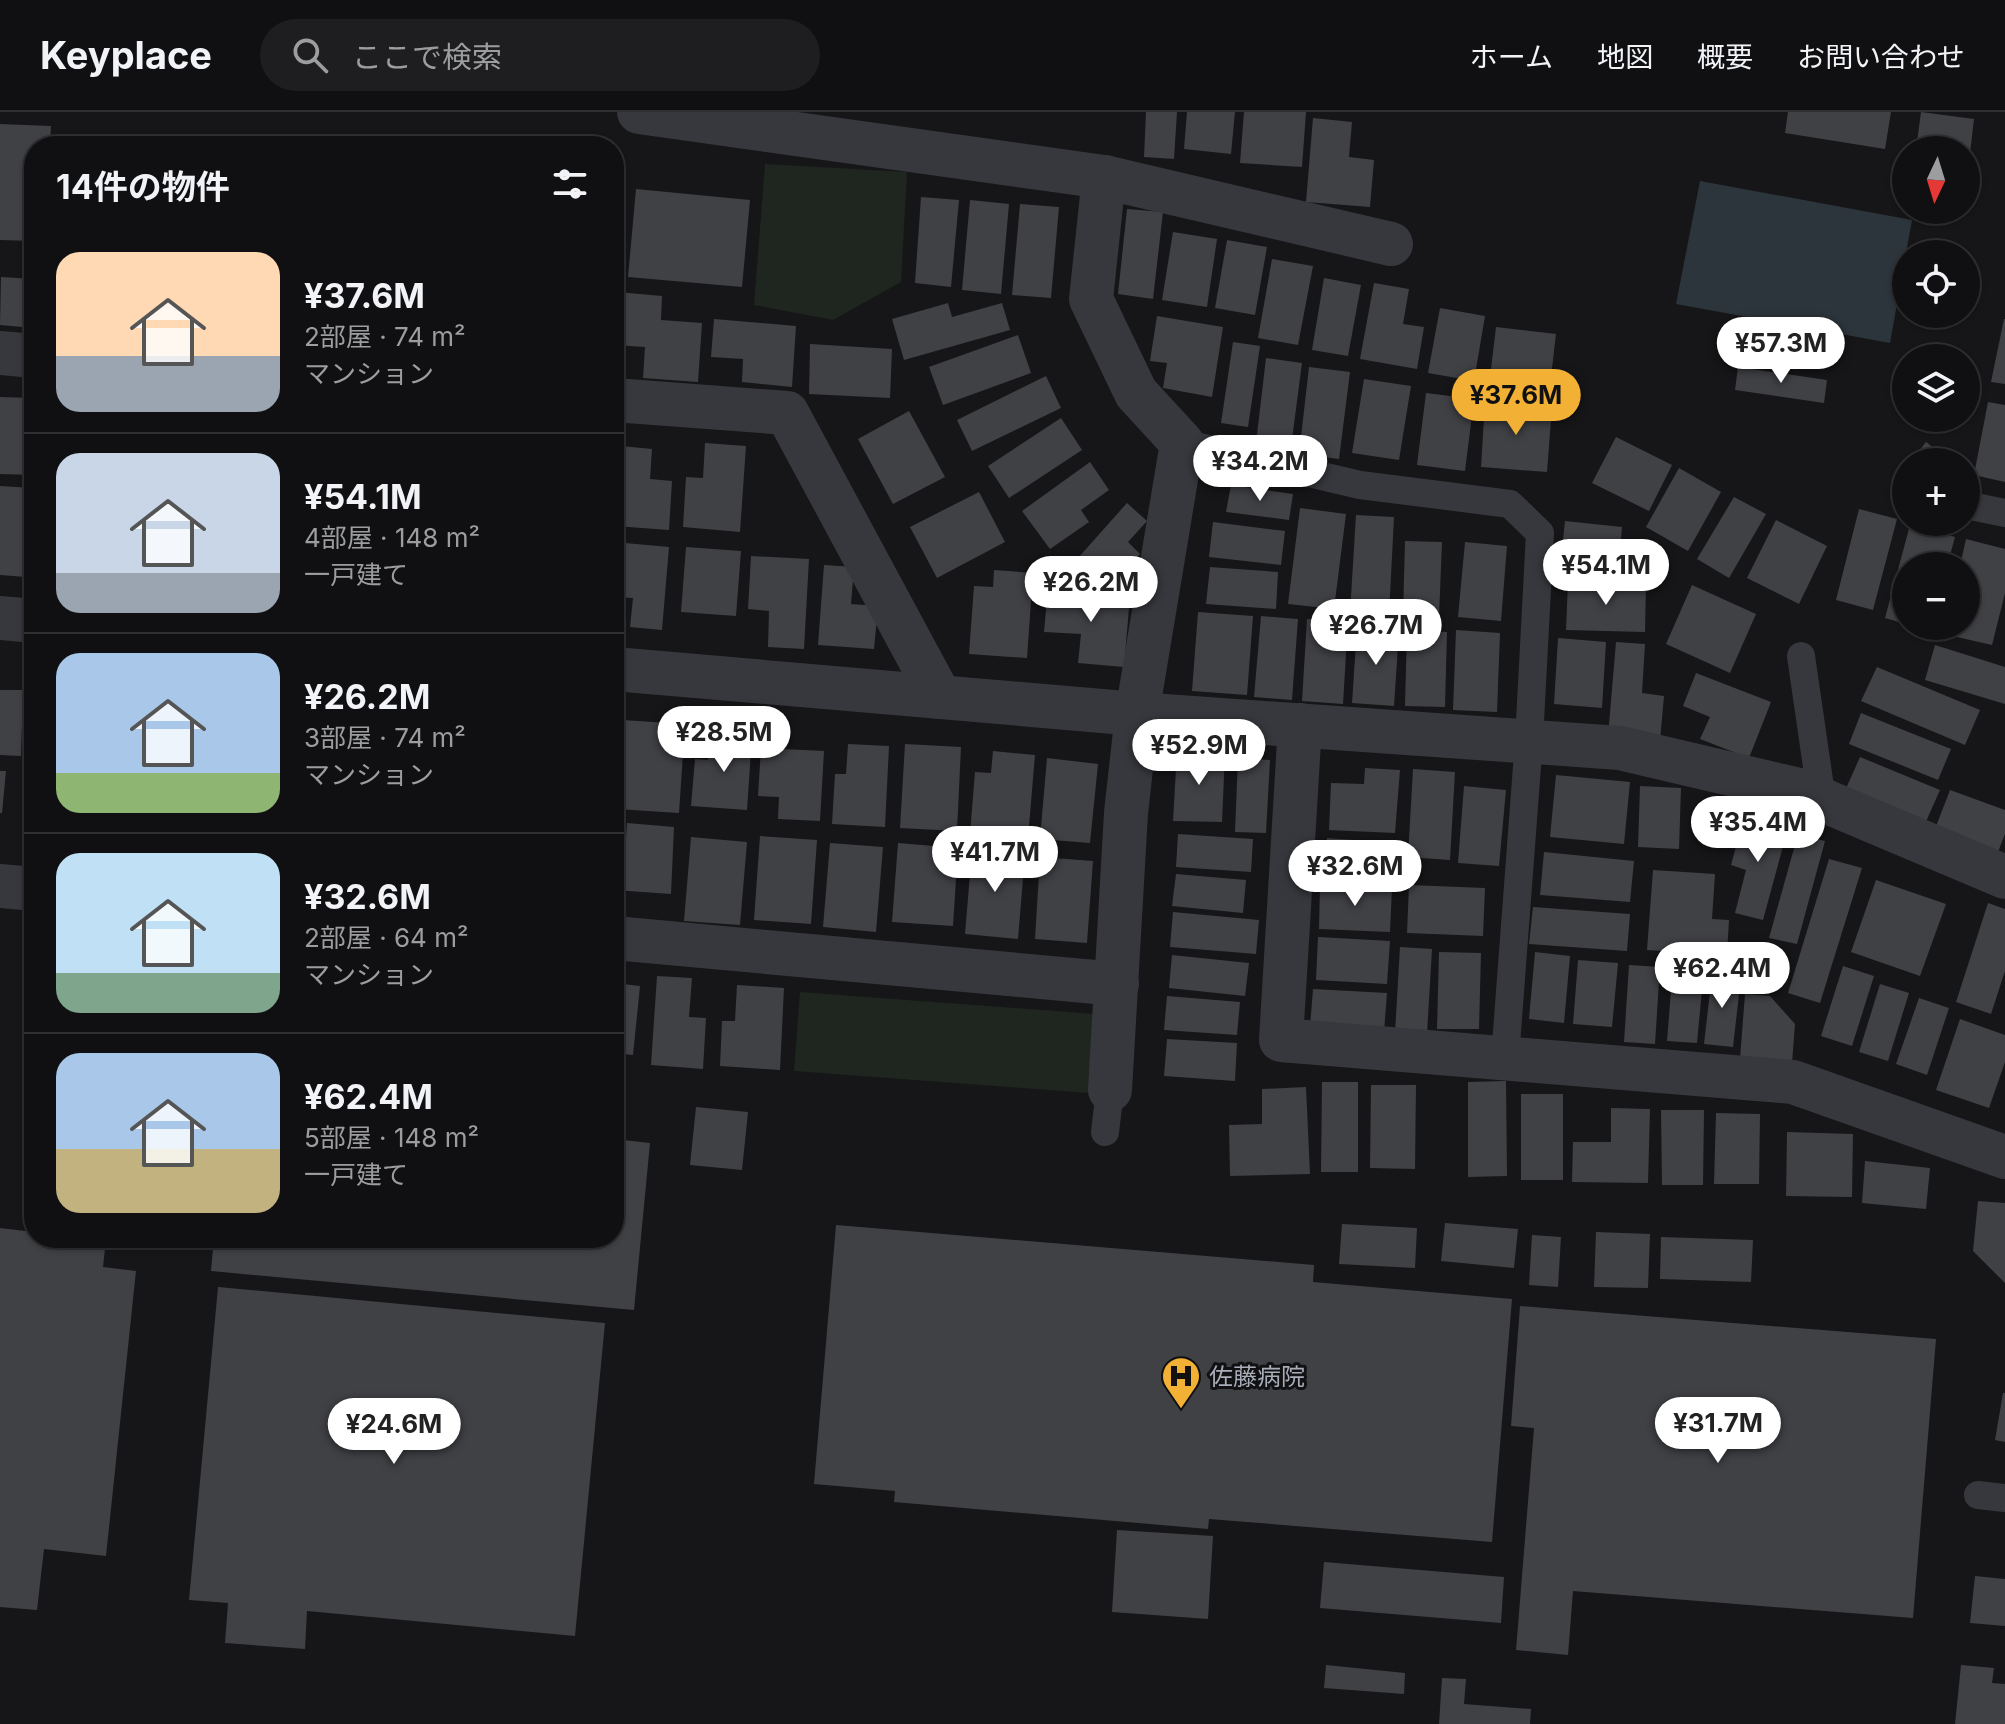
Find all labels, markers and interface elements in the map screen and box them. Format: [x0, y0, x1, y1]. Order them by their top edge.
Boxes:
search box [260, 19, 820, 91]
text: Keyplace [40, 32, 212, 78]
icon: search [288, 33, 332, 77]
text: ここで検索 [352, 39, 502, 75]
text: ホーム [1470, 40, 1553, 74]
text: 地図 [1597, 40, 1653, 74]
text: 概要 [1697, 40, 1753, 74]
text: お問い合わせ [1797, 40, 1965, 74]
north arrow [1892, 136, 1980, 224]
map controls [1892, 136, 1980, 640]
icon: filters [548, 162, 592, 206]
text: 14件の物件 [56, 166, 230, 207]
button: locate [1892, 240, 1980, 328]
text: ¥37.6M [304, 275, 425, 316]
icon: home [120, 284, 216, 380]
pin: ¥57.3M [1716, 317, 1846, 385]
text: 2部屋 · 74 m² [304, 321, 466, 352]
text: ¥57.3M [1735, 327, 1827, 358]
button: layers [1892, 344, 1980, 432]
text: マンション [304, 358, 434, 389]
pin: ¥37.6M [1451, 369, 1581, 437]
text: ¥37.6M [1470, 379, 1562, 410]
pin: ¥34.2M [1195, 435, 1325, 503]
text: ¥34.2M [1211, 445, 1309, 476]
button: + [1892, 448, 1980, 536]
text: ¥54.1M [304, 476, 422, 517]
icon: home [120, 485, 216, 581]
text: 4部屋 · 148 m² [304, 522, 480, 553]
pin: ¥54.1M [1541, 539, 1671, 607]
text: ¥54.1M [1561, 549, 1651, 580]
button: − [1892, 552, 1980, 640]
pin: ¥26.2M [1026, 556, 1156, 624]
text: 一戸建て [304, 559, 408, 590]
text: ¥26.2M [1043, 566, 1139, 597]
pin: ¥26.7M [1311, 599, 1441, 667]
text: ¥26.7M [1329, 609, 1423, 640]
text: ¥26.2M [304, 676, 430, 717]
icon: home [120, 685, 216, 781]
pin: ¥28.5M [659, 706, 789, 774]
text: ¥28.5M [676, 716, 772, 747]
pin: ¥52.9M [1134, 719, 1264, 787]
text: 3部屋 · 74 m² [304, 722, 466, 753]
text: ¥52.9M [1150, 729, 1248, 760]
text: マンション [304, 759, 434, 790]
pin: ¥35.4M [1693, 796, 1823, 864]
text: ¥35.4M [1709, 806, 1807, 837]
pin: ¥41.7M [930, 826, 1060, 894]
text: ¥41.7M [950, 836, 1040, 867]
pin: ¥32.6M [1290, 840, 1420, 908]
text: ¥32.6M [1306, 850, 1404, 881]
text: ¥32.6M [304, 876, 431, 917]
icon: home [120, 885, 216, 981]
text: 2部屋 · 64 m² [304, 922, 468, 953]
pin: ¥62.4M [1657, 942, 1787, 1010]
text: ¥62.4M [1673, 952, 1771, 983]
text: マンション [304, 959, 434, 990]
text: ¥62.4M [304, 1076, 433, 1117]
icon: home [120, 1085, 216, 1181]
text: 5部屋 · 148 m² [304, 1122, 479, 1153]
text: 一戸建て [304, 1159, 408, 1190]
hospital icon: 佐藤病院 [1160, 1355, 1202, 1410]
place label: 佐藤病院 [1209, 1362, 1305, 1391]
pin: ¥31.7M [1653, 1397, 1783, 1465]
pin: ¥24.6M [329, 1398, 459, 1466]
text: ¥31.7M [1673, 1407, 1763, 1438]
text: ¥24.6M [346, 1408, 442, 1439]

